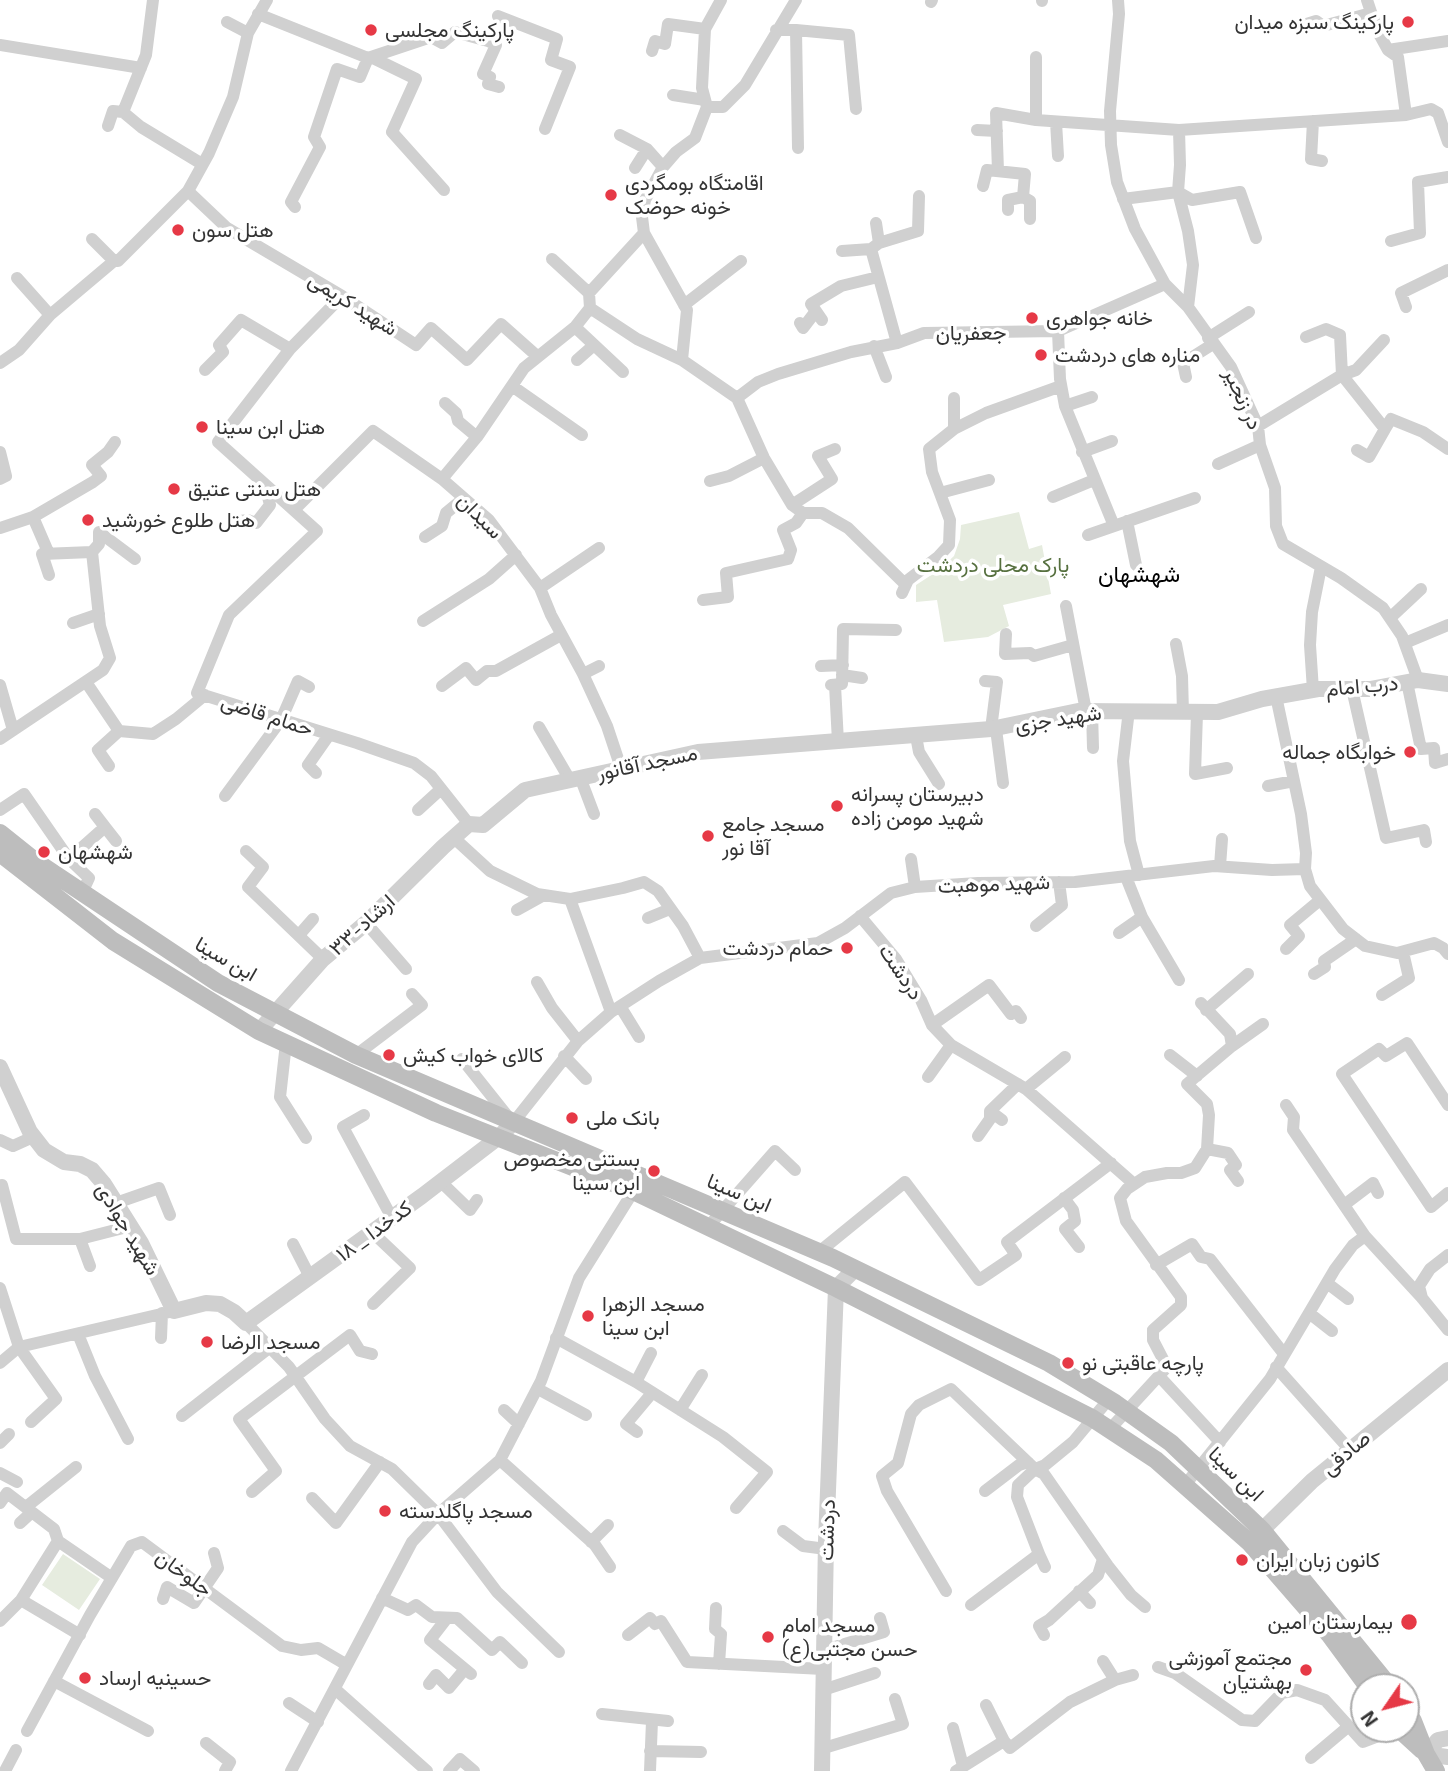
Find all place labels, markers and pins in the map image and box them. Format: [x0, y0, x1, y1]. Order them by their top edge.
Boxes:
place label: پارکینگ سبزه میدان [1234, 9, 1394, 35]
marker: پارکینگ سبزه میدان [1400, 14, 1416, 30]
place label: پارکینگ مجلسی [385, 17, 514, 43]
marker: پارکینگ مجلسی [363, 22, 379, 38]
place label: اقامتگاه بومگردی خونه حوضک [625, 170, 764, 220]
marker: اقامتگاه بومگردی خونه حوضک [603, 187, 619, 203]
place label: هتل سون [192, 217, 273, 243]
marker: هتل سون [170, 222, 186, 238]
place label: خانه جواهری [1046, 305, 1153, 331]
marker: خانه جواهری [1024, 310, 1040, 326]
place label: مناره های دردشت [1055, 342, 1200, 368]
marker: مناره های دردشت [1033, 347, 1049, 363]
place label: هتل ابن سینا [216, 414, 325, 440]
marker: هتل ابن سینا [194, 419, 210, 435]
place label: هتل سنتی عتیق [188, 476, 321, 502]
marker: هتل سنتی عتیق [166, 481, 182, 497]
place label: هتل طلوع خورشید [102, 507, 255, 533]
marker: هتل طلوع خورشید [80, 512, 96, 528]
place label: خوابگاه جماله [1282, 739, 1396, 765]
marker: خوابگاه جماله [1402, 744, 1418, 760]
place label: دبیرستان پسرانه شهید مومن زاده [851, 781, 984, 831]
marker: دبیرستان پسرانه شهید مومن زاده [829, 798, 845, 814]
place label: مسجد جامع آقا نور [722, 811, 824, 861]
marker: مسجد جامع آقا نور [700, 828, 716, 844]
place label: شهشهان [58, 839, 133, 865]
marker: شهشهان [36, 844, 52, 860]
place label: حمام دردشت [723, 935, 833, 961]
marker: حمام دردشت [839, 940, 855, 956]
place label: کالای خواب کیش [403, 1042, 543, 1068]
marker: کالای خواب کیش [381, 1047, 397, 1063]
place label: بانک ملی [586, 1105, 660, 1131]
marker: بانک ملی [564, 1110, 580, 1126]
place label: بستنی مخصوص ابن سینا [504, 1146, 640, 1196]
marker: بستنی مخصوص ابن سینا [646, 1163, 662, 1179]
place label: مسجد الزهرا ابن سینا [602, 1291, 705, 1341]
marker: مسجد الزهرا ابن سینا [580, 1308, 596, 1324]
place label: مسجد الرضا [221, 1329, 321, 1355]
marker: مسجد الرضا [199, 1334, 215, 1350]
place label: پارچه عاقبتی نو [1082, 1350, 1204, 1376]
marker: پارچه عاقبتی نو [1060, 1355, 1076, 1371]
place label: مسجد پاگلدسته [399, 1498, 533, 1524]
marker: مسجد پاگلدسته [377, 1503, 393, 1519]
place label: کانون زبان ایران [1256, 1547, 1380, 1573]
marker: کانون زبان ایران [1234, 1552, 1250, 1568]
place label: بیمارستان امین [1268, 1609, 1393, 1635]
place label: مسجد امام حسن مجتبی(ع) [782, 1612, 918, 1662]
marker: بیمارستان امین [1399, 1612, 1419, 1632]
marker: مسجد امام حسن مجتبی(ع) [760, 1629, 776, 1645]
place label: مجتمع آموزشی بهشتیان [1168, 1645, 1292, 1695]
marker: مجتمع آموزشی بهشتیان [1298, 1662, 1314, 1678]
place label: حسینیه ارساد [99, 1665, 211, 1691]
marker: حسینیه ارساد [77, 1670, 93, 1686]

